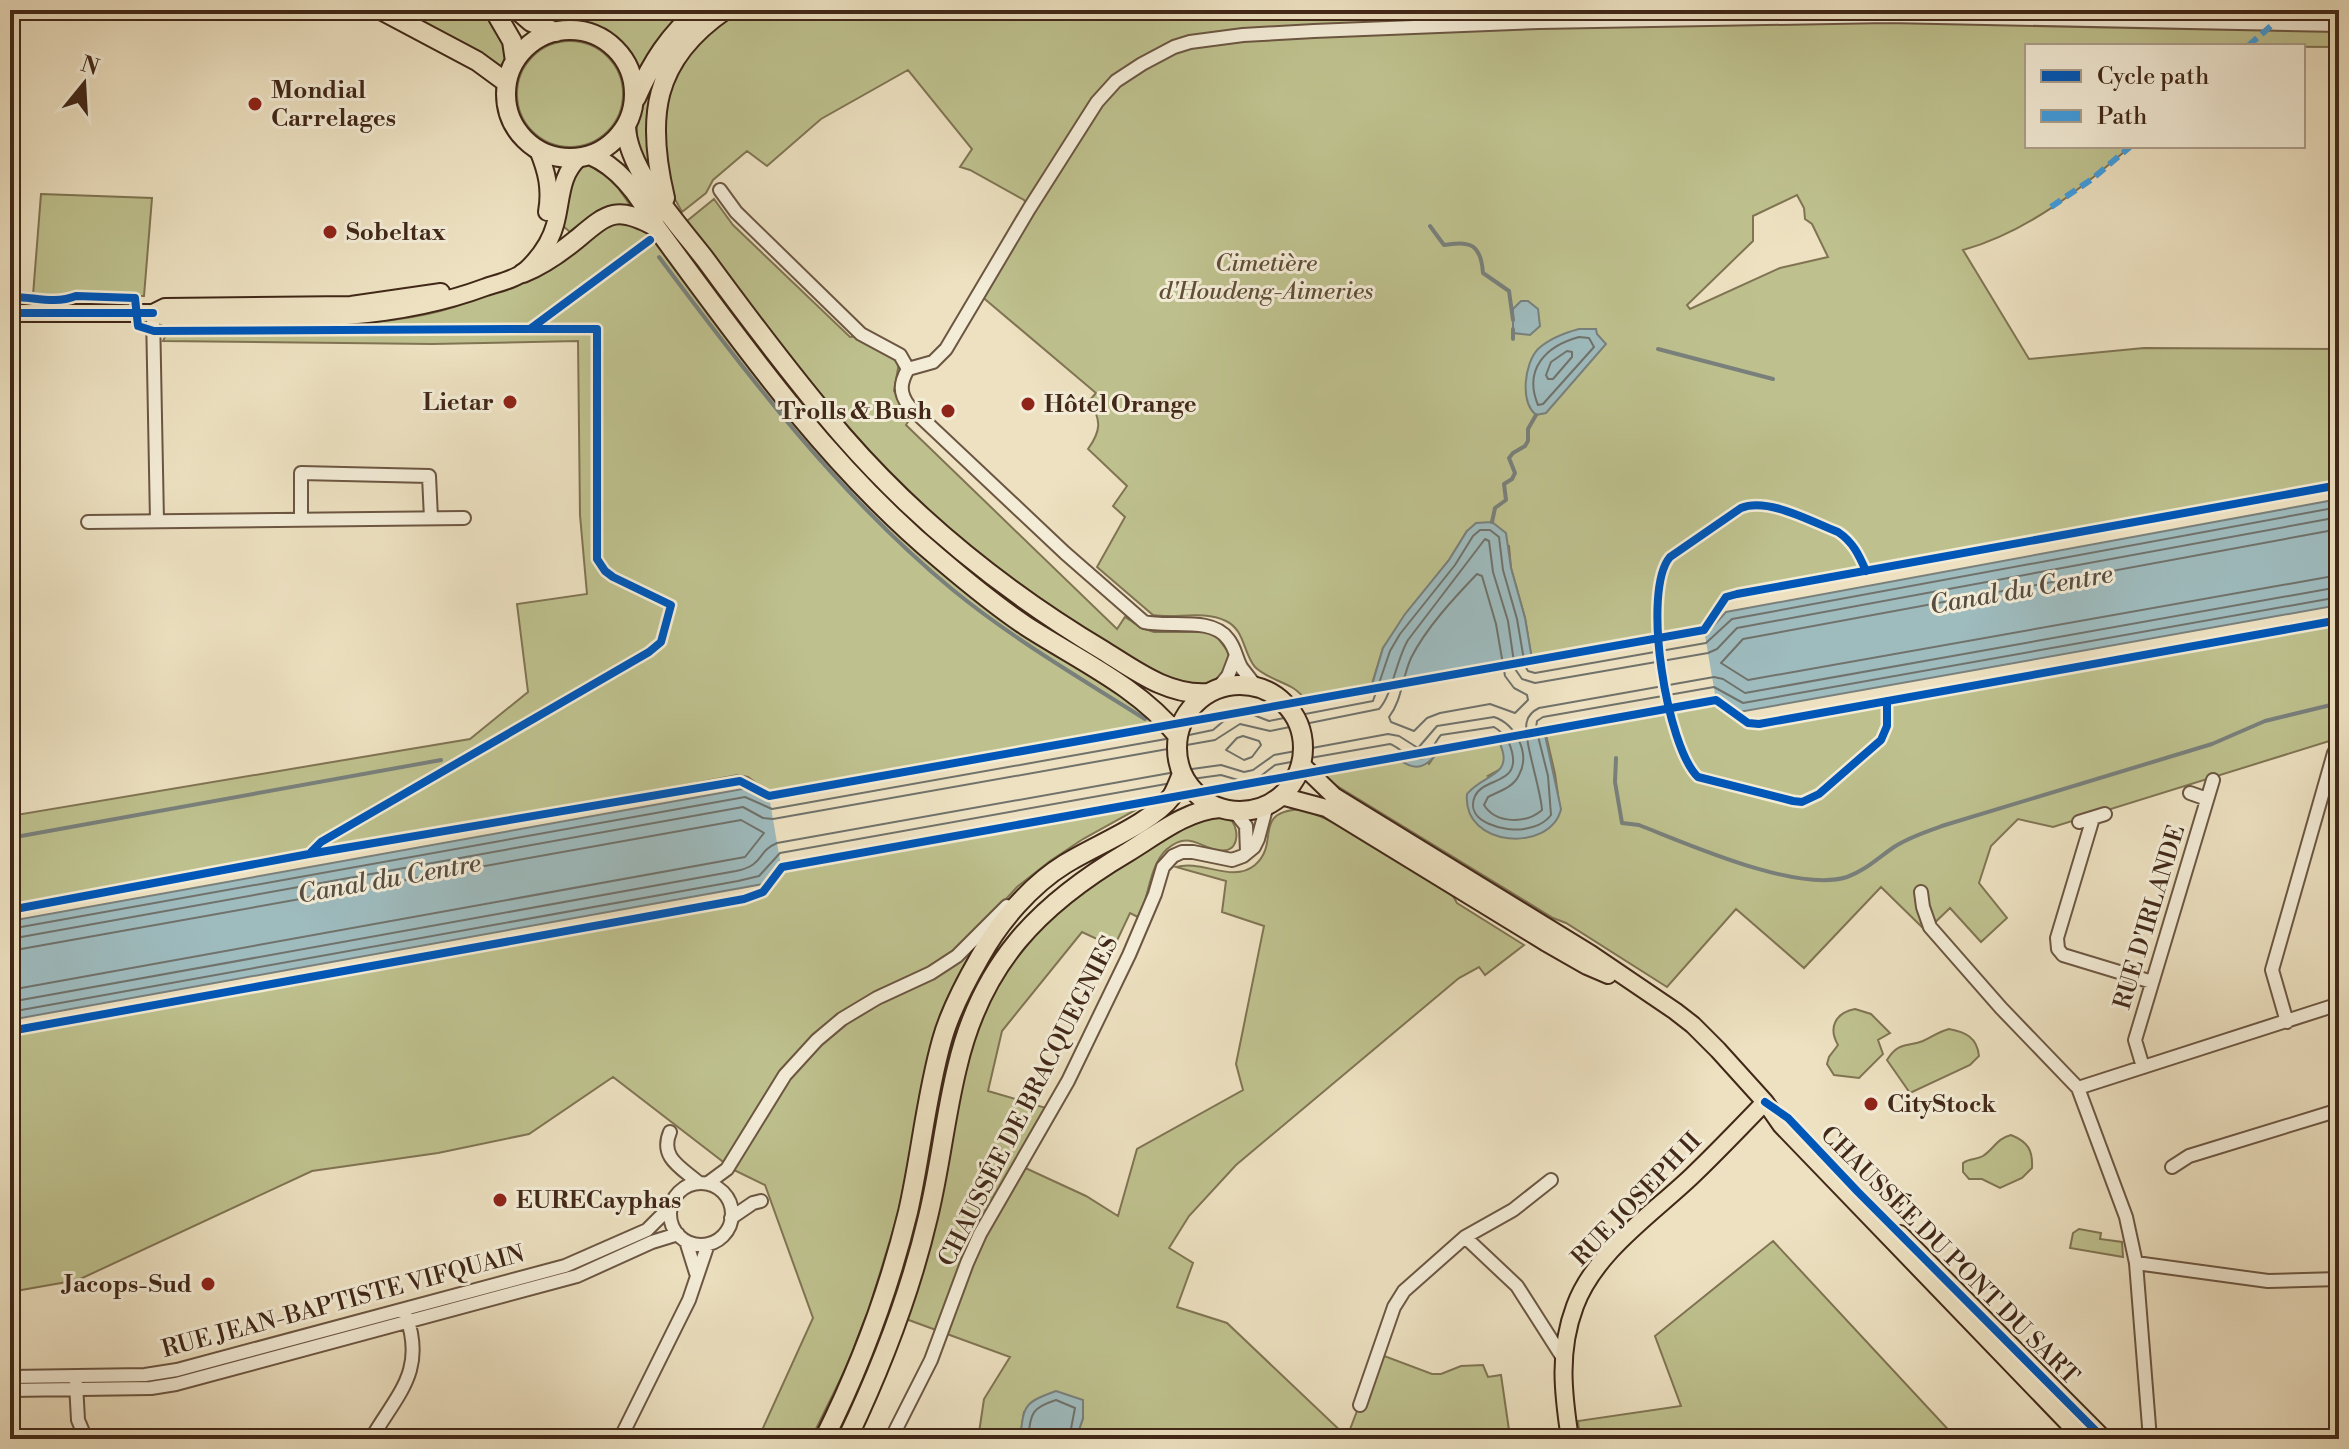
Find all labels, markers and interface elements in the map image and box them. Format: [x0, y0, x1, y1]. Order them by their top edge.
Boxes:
north arrow [44, 44, 124, 124]
legend [2025, 44, 2305, 148]
text: N [77, 51, 103, 82]
text: Cycle path [2097, 62, 2209, 92]
place label: Mondial Carrelages [271, 76, 396, 134]
marker: Mondial Carrelages [246, 95, 264, 113]
text: Path [2097, 102, 2147, 132]
place label: Sobeltax [346, 218, 446, 248]
marker: Sobeltax [321, 223, 339, 241]
park label: Cimetière d'Houdeng-Aimeries [1159, 249, 1373, 307]
place label: Lietar [423, 388, 494, 418]
place label: Hôtel Orange [1044, 390, 1197, 420]
marker: Lietar [501, 393, 519, 411]
marker: Hôtel Orange [1019, 395, 1037, 413]
place label: Trolls & Bush [778, 397, 932, 427]
marker: Trolls & Bush [939, 402, 957, 420]
water label: Canal du Centre [1927, 558, 2115, 622]
street label: RUE D'IRLANDE [2108, 821, 2192, 1013]
water label: Canal du Centre [295, 847, 483, 911]
street label: CHAUSSÉE DE BRACQUEGNIES [931, 931, 1126, 1272]
place label: CityStock [1887, 1090, 1997, 1120]
marker: CityStock [1862, 1095, 1880, 1113]
street label: CHAUSSÉE DU PONT DU SART [1814, 1119, 2086, 1391]
street label: RUE JOSEPH II [1565, 1127, 1708, 1273]
place label: EURECayphas [516, 1186, 681, 1216]
marker: EURECayphas [491, 1191, 509, 1209]
street label: RUE JEAN-BAPTISTE VIFQUAIN [159, 1239, 528, 1365]
place label: Jacops-Sud [61, 1270, 192, 1300]
marker: Jacops-Sud [199, 1275, 217, 1293]

